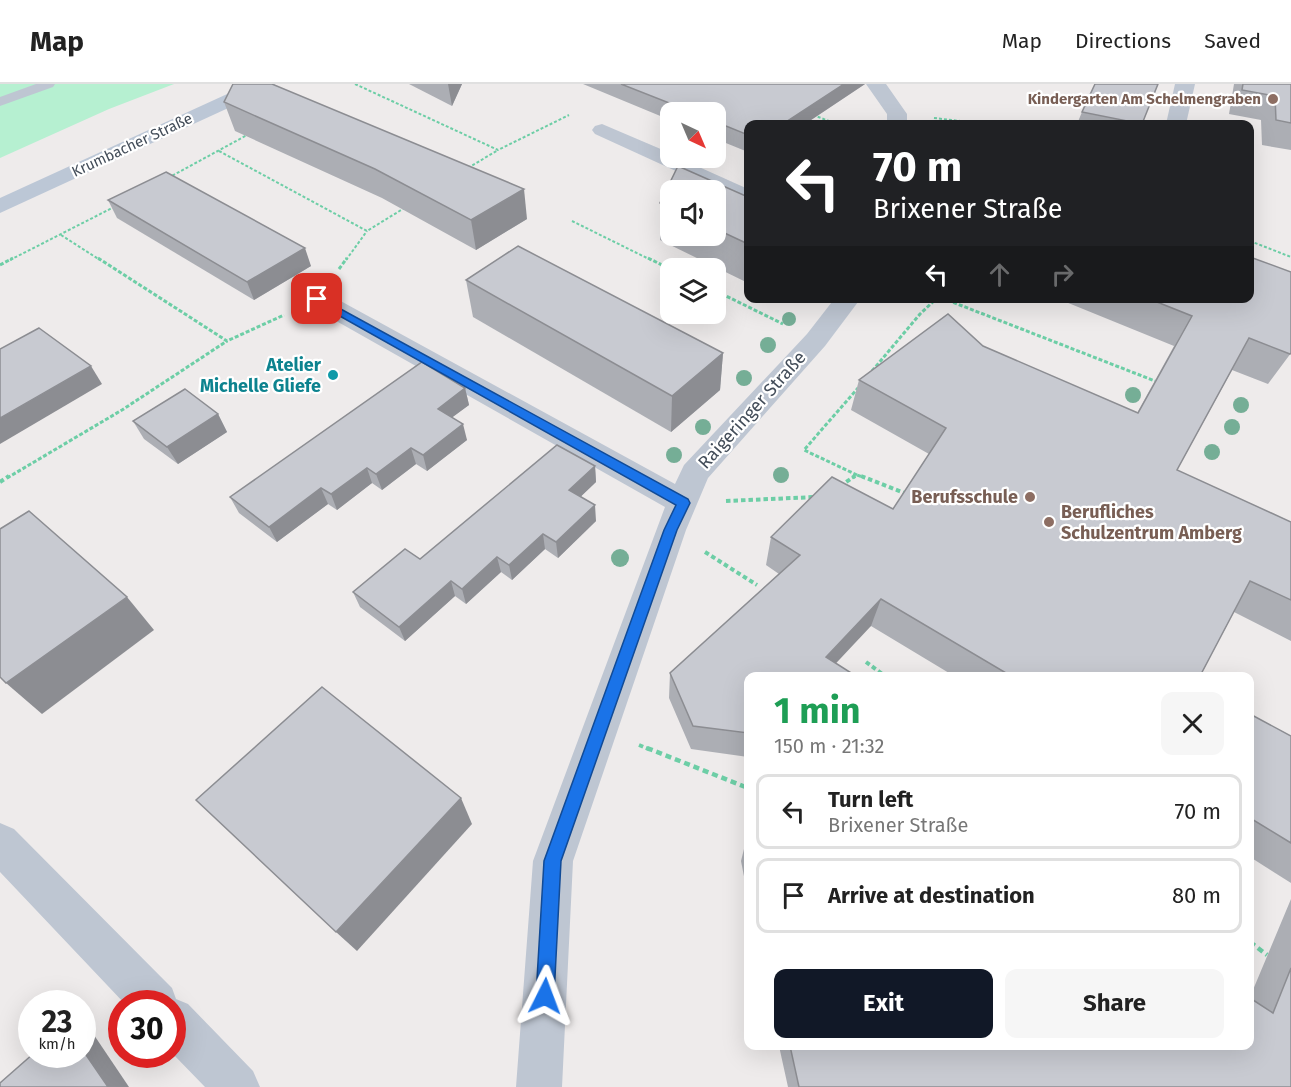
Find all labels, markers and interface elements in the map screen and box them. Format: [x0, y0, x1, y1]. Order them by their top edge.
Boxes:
text: Map [30, 25, 84, 58]
text: Map [1002, 28, 1042, 54]
text: Directions [1075, 28, 1171, 54]
text: Saved [1204, 28, 1261, 54]
place label: Kindergarten Am Schelmengraben [1028, 90, 1261, 108]
marker: Kindergarten Am Schelmengraben [1266, 92, 1280, 106]
north arrow [660, 102, 726, 168]
map controls [660, 102, 726, 324]
street label: Krumbacher Straße [69, 109, 195, 181]
text: 70 m [873, 142, 962, 192]
icon: left [774, 144, 852, 222]
button: sound [660, 180, 726, 246]
text: Brixener Straße [873, 193, 1063, 225]
button: layers [660, 258, 726, 324]
icon: left [920, 258, 953, 291]
icon: ahead [983, 258, 1016, 291]
icon: right [1046, 258, 1079, 291]
pin [291, 273, 342, 324]
icon: arrive [300, 282, 333, 315]
street label: Raigeringer Straße [693, 347, 811, 473]
place label: Atelier Michelle Gliefe [200, 354, 322, 397]
marker: Atelier Michelle Gliefe [326, 368, 340, 382]
place label: Berufsschule [911, 486, 1018, 508]
marker: Berufsschule [1023, 490, 1037, 504]
place label: Berufliches Schulzentrum Amberg [1061, 501, 1242, 544]
marker: Berufliches Schulzentrum Amberg [1042, 515, 1056, 529]
text: 1 min [774, 689, 861, 733]
button: close [1161, 692, 1224, 755]
text: 150 m · 21:32 [774, 734, 884, 758]
text: Turn left [828, 786, 913, 813]
icon: left [777, 795, 810, 828]
text: 70 m [1175, 798, 1221, 825]
text: Brixener Straße [828, 813, 968, 837]
icon: arrive [777, 879, 810, 912]
text: Arrive at destination [828, 882, 1035, 909]
text: 80 m [1172, 882, 1221, 909]
position arrow [513, 964, 577, 1028]
button: Exit [774, 969, 993, 1038]
button: Share [1005, 969, 1224, 1038]
speed limit sign: 30 [108, 990, 186, 1068]
text: 23 [42, 1004, 72, 1040]
text: km/h [38, 1035, 76, 1053]

